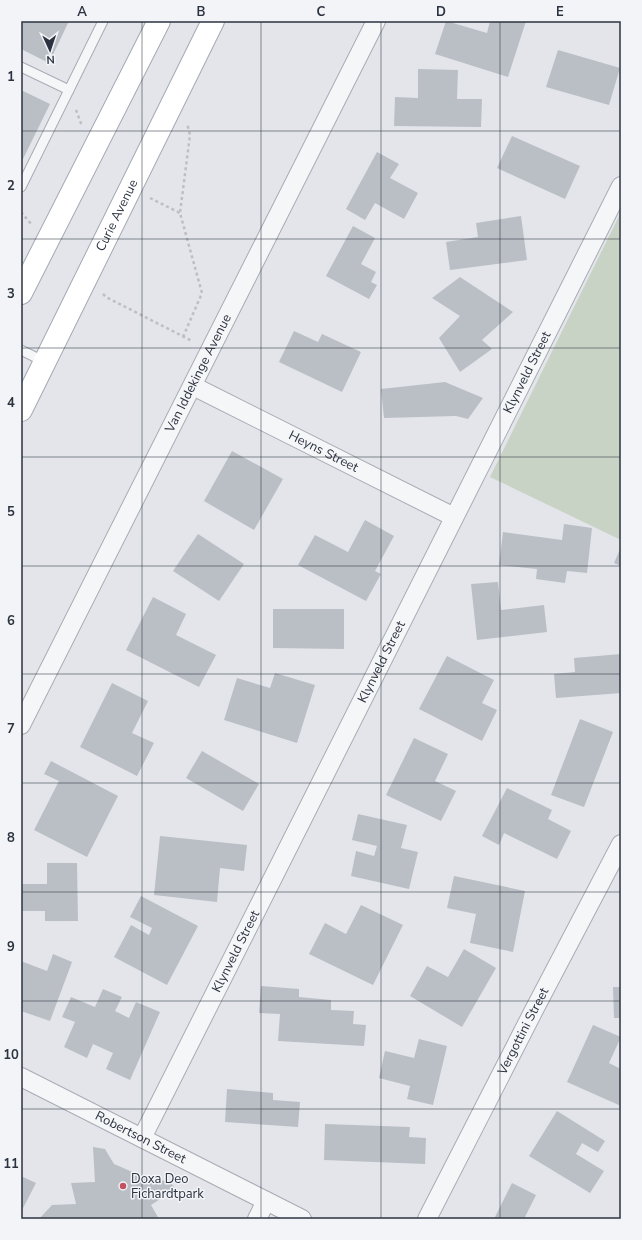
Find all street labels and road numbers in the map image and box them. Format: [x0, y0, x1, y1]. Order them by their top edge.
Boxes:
street label: Curie Avenue [92, 176, 142, 254]
street label: Van Iddekinge Avenue [161, 311, 236, 436]
street label: Klynveld Street [499, 328, 556, 417]
street label: Heyns Street [286, 426, 362, 477]
street label: Klynveld Street [353, 617, 410, 706]
street label: Klynveld Street [208, 907, 264, 995]
street label: Vergottini Street [493, 984, 553, 1079]
street label: Robertson Street [92, 1107, 190, 1168]

